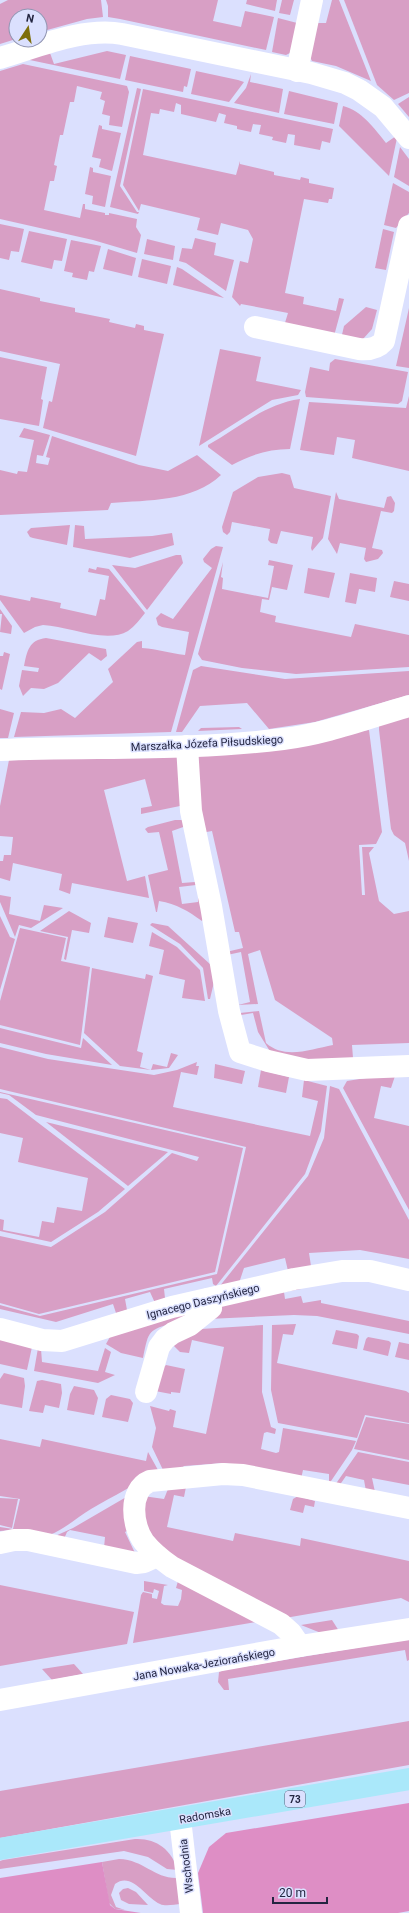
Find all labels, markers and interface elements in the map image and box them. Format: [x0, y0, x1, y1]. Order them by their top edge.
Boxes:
north arrow [8, 8, 48, 48]
text: N [25, 12, 35, 26]
street label: Marszałka Józefa Piłsudskiego [131, 733, 283, 754]
street label: Ignacego Daszyńskiego [145, 1281, 261, 1322]
street label: Jana Nowaka-Jeziorańskiego [132, 1646, 276, 1683]
road number: 73 [285, 1791, 305, 1807]
street label: Radomska [178, 1805, 232, 1826]
street label: Wschodnia [177, 1838, 196, 1894]
scale bar [273, 1879, 327, 1905]
text: 20 m [279, 1886, 306, 1900]

